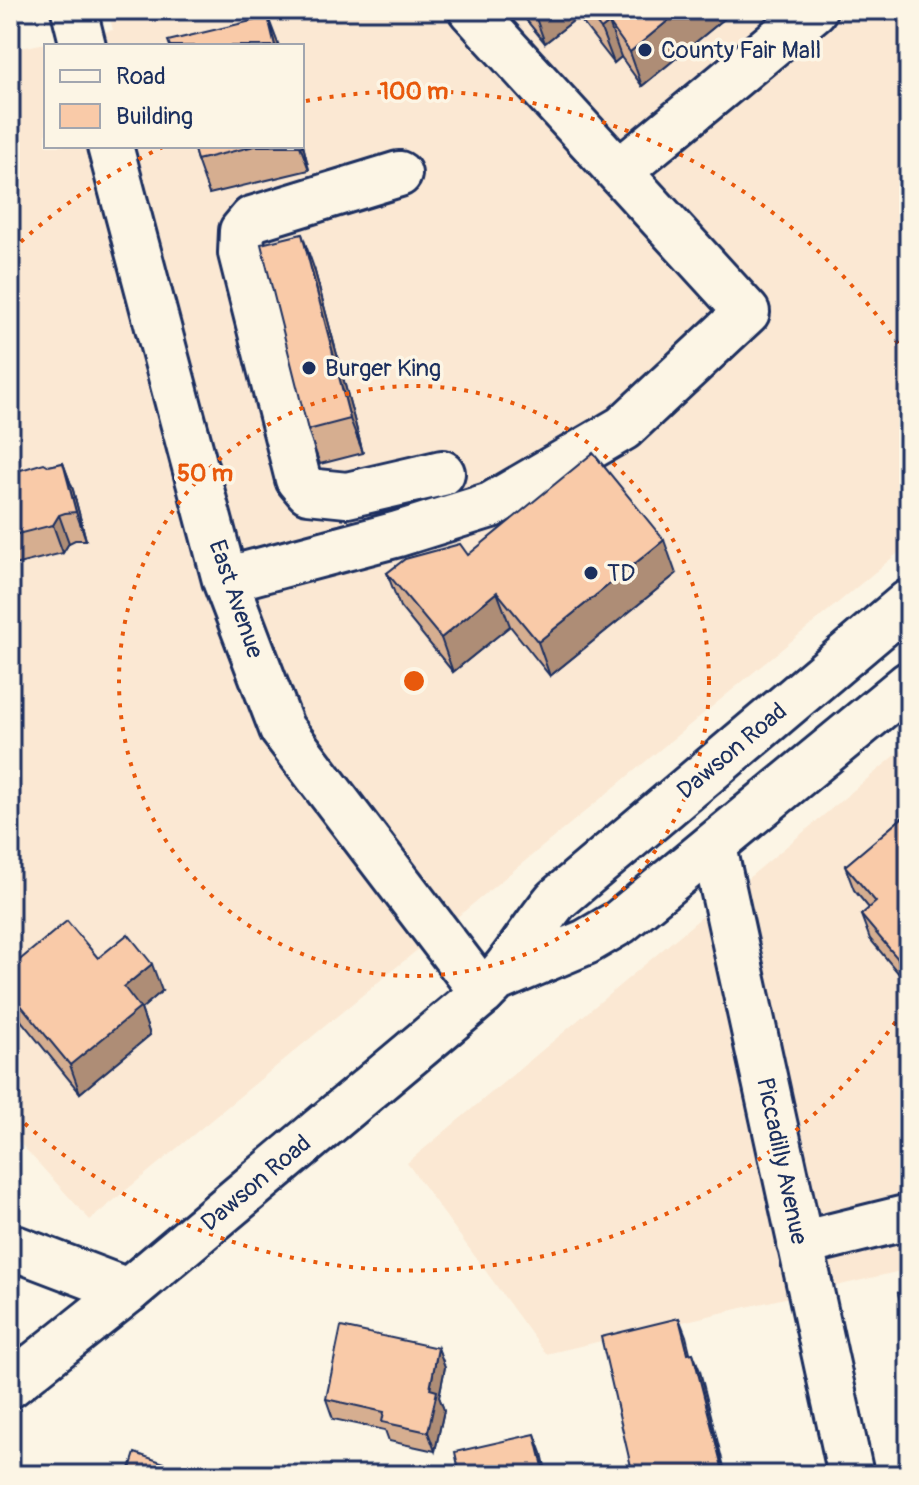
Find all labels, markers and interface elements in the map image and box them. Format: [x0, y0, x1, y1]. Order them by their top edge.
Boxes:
place label: County Fair Mall [661, 36, 821, 65]
marker: County Fair Mall [636, 41, 654, 59]
legend [44, 44, 304, 148]
text: Road [116, 62, 166, 91]
text: 100 m [380, 77, 448, 106]
text: Building [116, 102, 193, 131]
place label: Burger King [325, 354, 441, 383]
marker: Burger King [300, 359, 318, 377]
text: 50 m [177, 459, 233, 488]
street label: East Avenue [202, 536, 270, 662]
place label: TD [607, 559, 635, 588]
marker: TD [582, 564, 600, 582]
centre of rings [400, 667, 428, 695]
street label: Dawson Road [671, 697, 793, 805]
street label: Piccadilly Avenue [750, 1075, 814, 1247]
street label: Dawson Road [195, 1129, 317, 1237]

